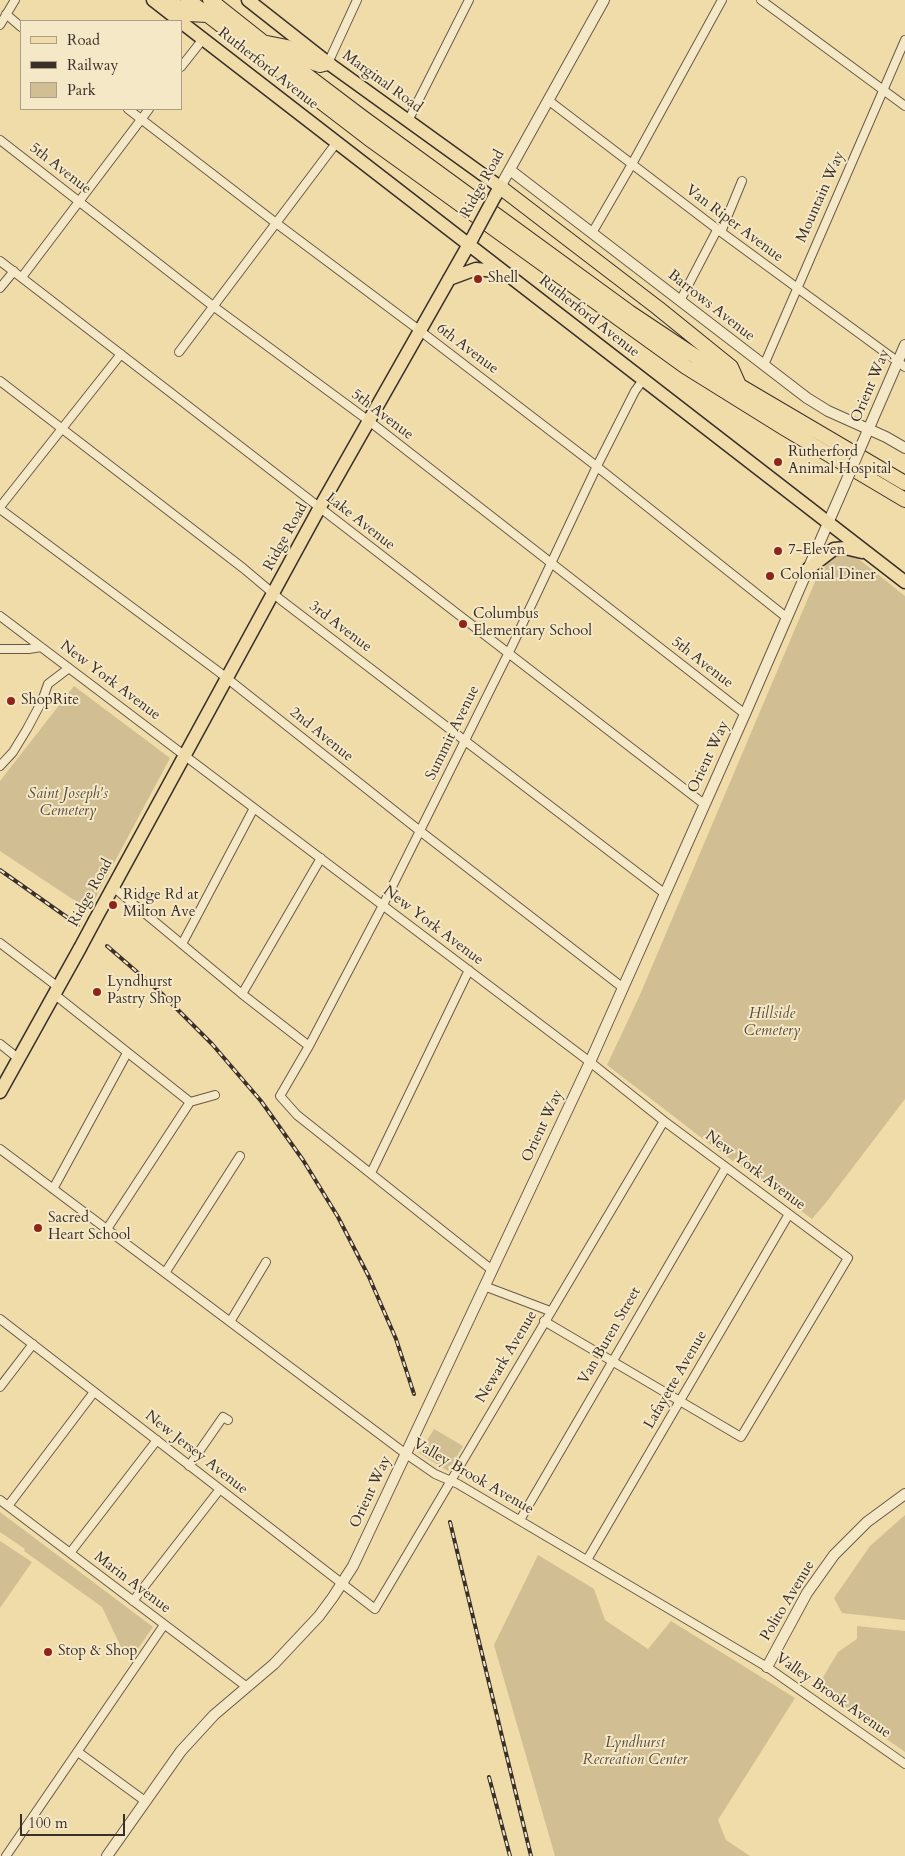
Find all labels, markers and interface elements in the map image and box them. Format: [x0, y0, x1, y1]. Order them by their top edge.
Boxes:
legend [20, 20, 182, 110]
street label: Rutherford Avenue [214, 24, 322, 114]
text: Road [67, 30, 100, 50]
street label: Marginal Road [338, 47, 426, 117]
text: Railway [67, 55, 118, 75]
text: Park [67, 80, 96, 100]
street label: 5th Avenue [26, 139, 94, 199]
street label: Ridge Road [457, 147, 509, 221]
street label: Mountain Way [793, 149, 849, 245]
street label: Van Riper Avenue [682, 181, 786, 267]
street label: Barrows Avenue [664, 266, 758, 346]
place label: Shell [488, 270, 518, 288]
street label: Rutherford Avenue [535, 272, 643, 362]
marker: Shell [472, 273, 484, 285]
street label: 6th Avenue [432, 320, 502, 378]
street label: Orient Way [848, 347, 894, 425]
street label: 5th Avenue [347, 386, 417, 444]
place label: Rutherford Animal Hospital [788, 444, 891, 479]
marker: Rutherford Animal Hospital [772, 456, 784, 468]
street label: Lake Avenue [322, 489, 398, 555]
street label: Ridge Road [260, 500, 312, 574]
place label: 7-Eleven [788, 542, 845, 560]
marker: 7-Eleven [772, 545, 784, 557]
place label: Colonial Diner [780, 567, 876, 585]
marker: Colonial Diner [764, 570, 776, 582]
street label: 3rd Avenue [305, 598, 375, 656]
place label: Columbus Elementary School [473, 606, 592, 641]
marker: Columbus Elementary School [457, 618, 469, 630]
street label: 5th Avenue [668, 633, 736, 693]
street label: New York Avenue [56, 637, 164, 725]
street label: Summit Avenue [422, 683, 484, 783]
place label: ShopRite [21, 692, 79, 710]
marker: ShopRite [5, 695, 17, 707]
street label: 2nd Avenue [285, 704, 357, 766]
street label: Orient Way [684, 718, 734, 796]
park label: Saint Joseph's Cemetery [28, 786, 108, 821]
street label: Ridge Road [65, 856, 117, 930]
street label: New York Avenue [379, 882, 487, 970]
place label: Ridge Rd at Milton Ave [123, 887, 198, 922]
marker: Ridge Rd at Milton Ave [107, 899, 119, 911]
place label: Lyndhurst Pastry Shop [107, 974, 181, 1009]
marker: Lyndhurst Pastry Shop [91, 986, 103, 998]
park label: Hillside Cemetery [744, 1006, 800, 1041]
street label: Orient Way [518, 1087, 568, 1165]
street label: New York Avenue [701, 1127, 809, 1215]
place label: Sacred Heart School [48, 1210, 131, 1245]
marker: Sacred Heart School [32, 1222, 44, 1234]
street label: Van Buren Street [575, 1284, 645, 1388]
street label: Newark Avenue [472, 1308, 542, 1406]
street label: Lafayette Avenue [641, 1328, 711, 1432]
street label: New Jersey Avenue [141, 1407, 251, 1499]
street label: Valley Brook Avenue [409, 1435, 537, 1519]
street label: Orient Way [346, 1453, 396, 1531]
street label: Marin Avenue [90, 1548, 174, 1618]
street label: Polito Avenue [757, 1558, 819, 1644]
place label: Stop & Shop [58, 1643, 137, 1661]
marker: Stop & Shop [42, 1646, 54, 1658]
street label: Valley Brook Avenue [772, 1649, 894, 1743]
park label: Lyndhurst Recreation Center [583, 1735, 687, 1770]
scale bar [22, 1804, 128, 1836]
text: 100 m [28, 1813, 68, 1833]

